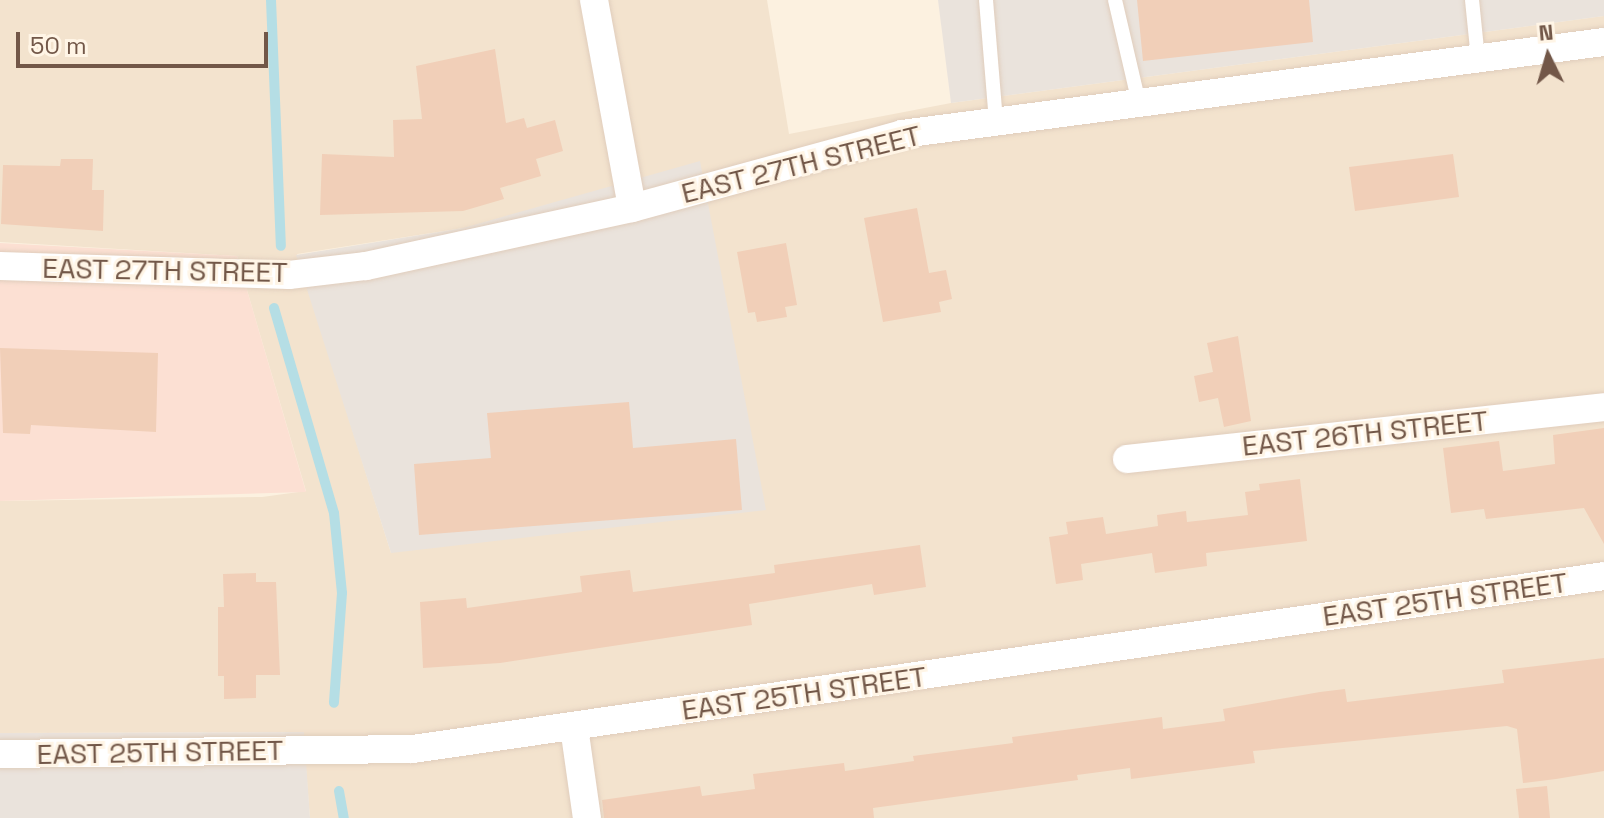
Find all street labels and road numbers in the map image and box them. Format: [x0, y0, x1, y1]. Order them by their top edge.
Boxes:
street label: EAST 27TH STREET [677, 118, 925, 210]
street label: EAST 27TH STREET [42, 251, 288, 289]
street label: EAST 26TH STREET [1240, 403, 1490, 463]
street label: EAST 25TH STREET [1320, 565, 1570, 633]
street label: EAST 25TH STREET [679, 659, 929, 727]
street label: EAST 25TH STREET [36, 733, 284, 771]

